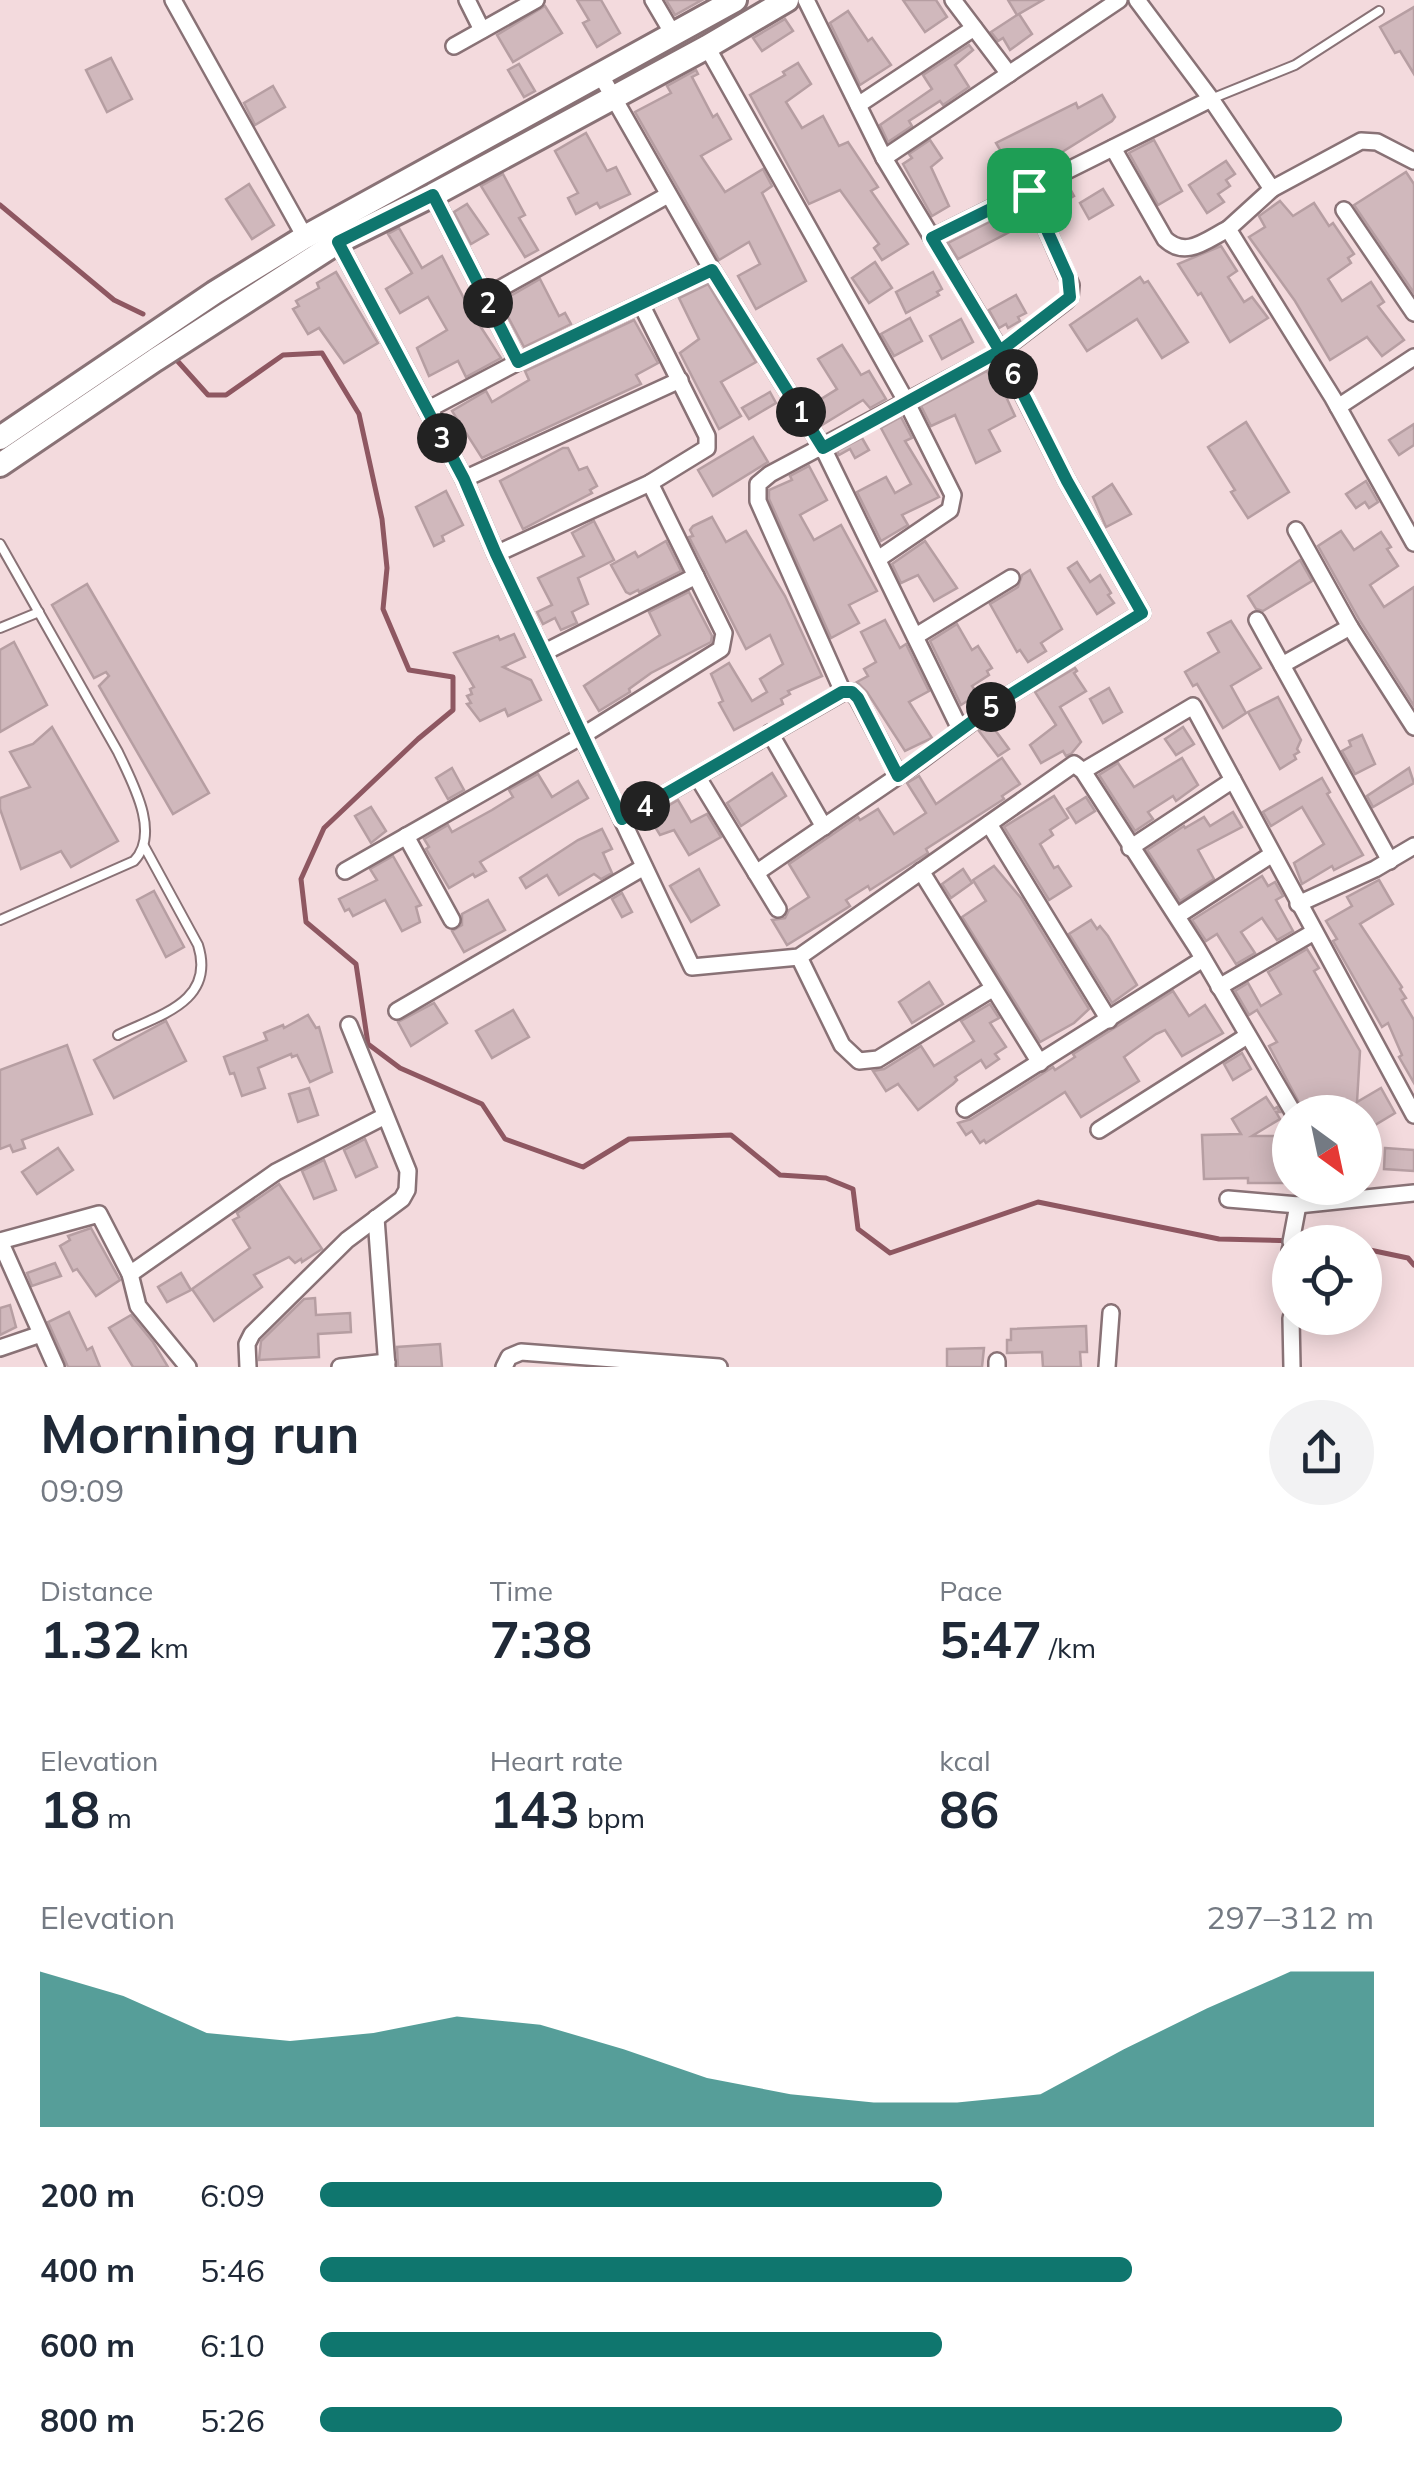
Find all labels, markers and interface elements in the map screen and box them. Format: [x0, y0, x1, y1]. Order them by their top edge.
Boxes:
pin [987, 148, 1072, 233]
icon: arrive [1002, 163, 1057, 218]
pin: 2 [463, 278, 513, 328]
text: 2 [480, 285, 496, 320]
pin: 6 [988, 349, 1038, 399]
text: 6 [1005, 356, 1021, 391]
pin: 1 [776, 387, 826, 437]
text: 1 [793, 394, 809, 429]
pin: 3 [417, 413, 467, 463]
text: 3 [434, 420, 450, 455]
pin: 5 [966, 682, 1016, 732]
text: 5 [983, 689, 999, 724]
pin: 4 [620, 781, 670, 831]
text: 4 [637, 788, 653, 823]
north arrow [1272, 1095, 1382, 1205]
map controls [1272, 1095, 1382, 1335]
button: locate [1272, 1225, 1382, 1335]
text: Morning run [40, 1398, 360, 1467]
button: share [1269, 1400, 1374, 1505]
text: 09:09 [40, 1470, 124, 1510]
text: Distance [40, 1573, 153, 1608]
text: Time [490, 1573, 553, 1608]
text: Pace [939, 1573, 1003, 1608]
text: 1.32 [40, 1608, 142, 1671]
text: 7:38 [490, 1608, 592, 1671]
text: 5:47 [939, 1608, 1042, 1671]
text: km [142, 1630, 189, 1665]
text: /km [1042, 1630, 1096, 1665]
text: Elevation [40, 1743, 158, 1778]
text: Heart rate [490, 1743, 623, 1778]
text: kcal [939, 1743, 991, 1778]
text: 18 [40, 1778, 100, 1841]
text: 143 [490, 1778, 580, 1841]
text: 86 [939, 1778, 999, 1841]
text: m [100, 1800, 132, 1835]
text: bpm [580, 1800, 645, 1835]
text: Elevation [40, 1897, 175, 1937]
text: 297–312 m [1206, 1897, 1374, 1937]
text: 200 m [40, 2175, 135, 2215]
text: 6:09 [200, 2175, 265, 2215]
text: 400 m [40, 2250, 135, 2290]
text: 5:46 [200, 2250, 265, 2290]
text: 600 m [40, 2325, 135, 2365]
text: 6:10 [200, 2325, 265, 2365]
text: 800 m [40, 2400, 135, 2440]
text: 5:26 [200, 2400, 265, 2440]

